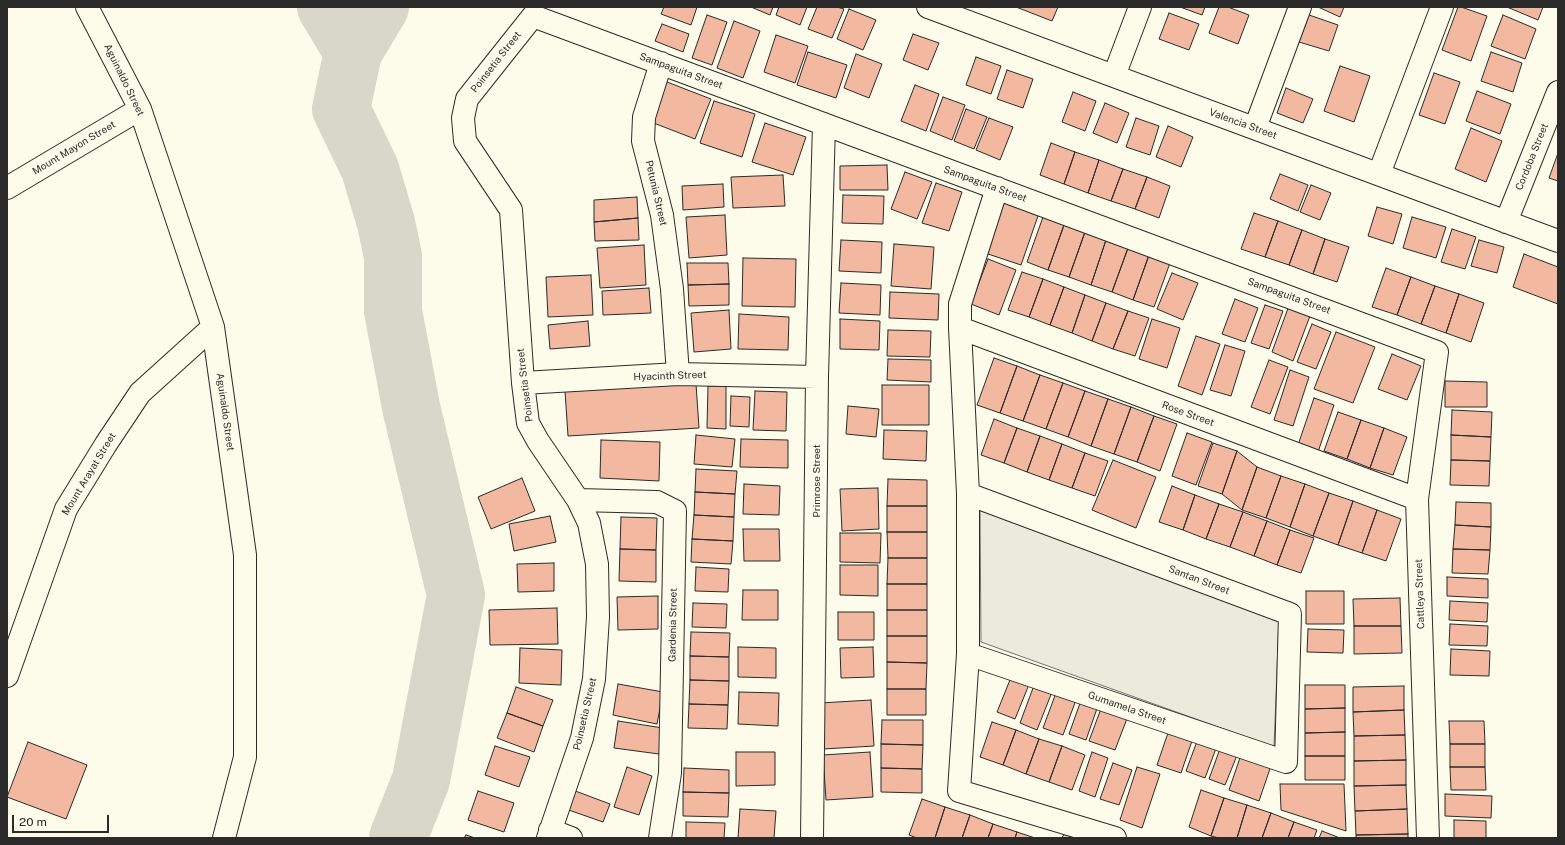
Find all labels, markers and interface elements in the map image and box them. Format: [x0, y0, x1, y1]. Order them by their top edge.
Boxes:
street label: Poinsetia Street [468, 29, 524, 95]
street label: Aguinaldo Street [101, 42, 147, 118]
street label: Sampaguita Street [638, 50, 724, 92]
street label: Valencia Street [1208, 106, 1278, 142]
street label: Mount Mayon Street [30, 118, 118, 178]
street label: Cordoba Street [1513, 122, 1551, 192]
street label: Petunia Street [643, 159, 669, 227]
street label: Sampaguita Street [942, 163, 1028, 205]
street label: Sampaguita Street [1246, 275, 1332, 317]
street label: Poinsetia Street [515, 347, 535, 423]
street label: Hyacinth Street [633, 369, 707, 383]
street label: Aguinaldo Street [214, 372, 236, 452]
street label: Rose Street [1160, 399, 1216, 429]
street label: Mount Arayat Street [60, 430, 118, 518]
street label: Primrose Street [811, 444, 823, 518]
street label: Cattleya Street [1413, 559, 1427, 629]
street label: Santan Street [1167, 563, 1231, 597]
street label: Gardenia Street [666, 588, 680, 662]
street label: Poinsetia Street [571, 676, 599, 752]
street label: Gumamela Street [1086, 689, 1168, 727]
scale bar [14, 807, 111, 833]
text: 20 m [19, 815, 47, 829]

